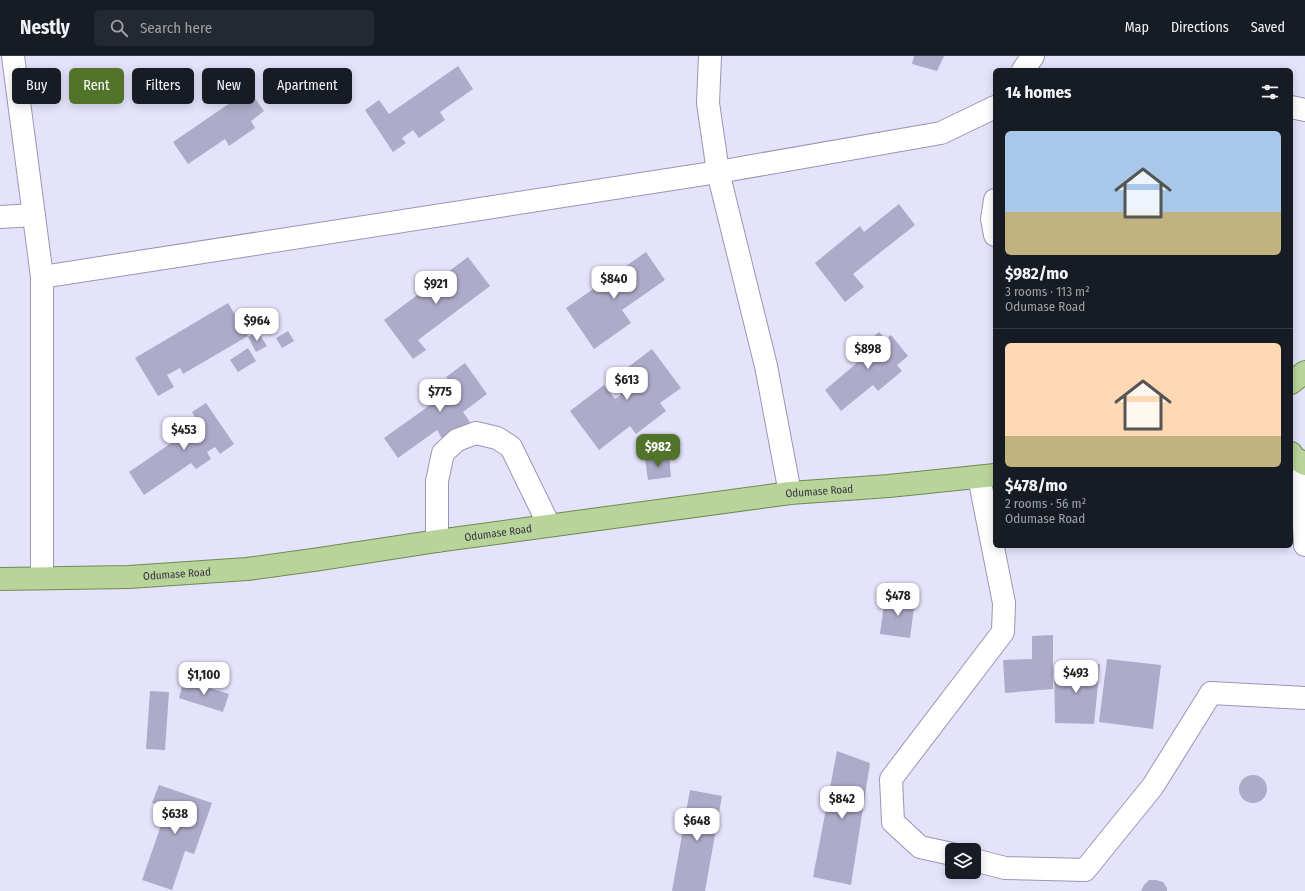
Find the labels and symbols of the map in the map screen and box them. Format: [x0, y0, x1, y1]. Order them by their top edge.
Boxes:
pin: $840 [590, 266, 638, 300]
pin: $921 [412, 271, 460, 305]
pin: $964 [233, 308, 281, 342]
pin: $898 [844, 336, 892, 370]
pin: $613 [603, 367, 651, 401]
pin: $775 [416, 379, 464, 413]
pin: $453 [160, 417, 208, 451]
pin: $982 [634, 434, 682, 468]
street label: Odumase Road [785, 483, 854, 501]
street label: Odumase Road [464, 522, 533, 544]
street label: Odumase Road [143, 565, 211, 583]
pin: $478 [874, 583, 922, 617]
pin: $493 [1052, 660, 1100, 694]
pin: $1,100 [171, 662, 237, 696]
pin: $842 [818, 786, 866, 820]
pin: $638 [151, 801, 199, 835]
pin: $648 [673, 808, 721, 842]

